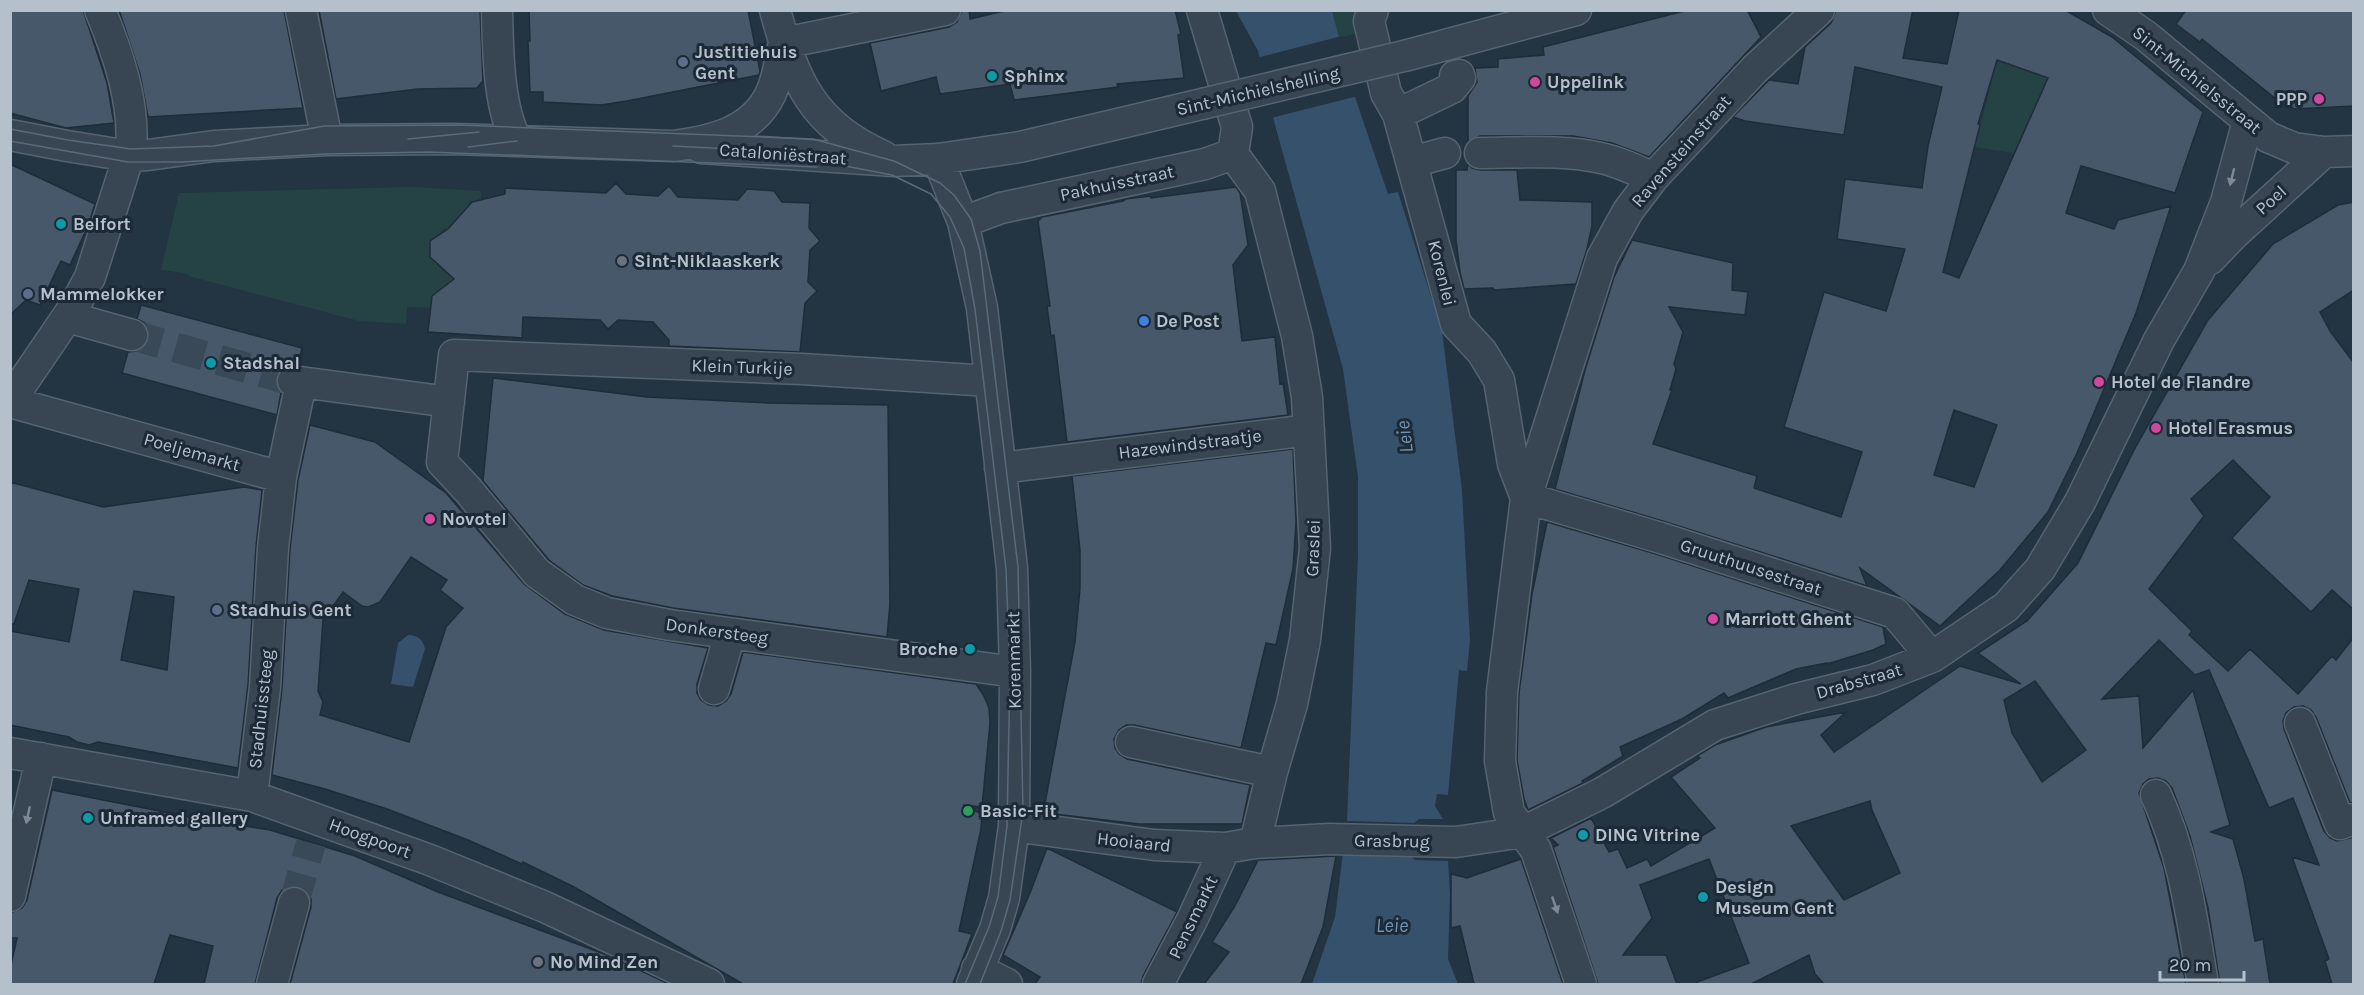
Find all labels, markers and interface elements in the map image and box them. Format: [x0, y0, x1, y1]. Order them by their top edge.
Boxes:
street label: Sint-Michielsstraat [2128, 21, 2266, 139]
place label: Justitiehuis Gent [695, 41, 797, 84]
marker: Justitiehuis Gent [676, 55, 690, 69]
street label: Sint-Michielshelling [1174, 62, 1342, 120]
place label: Sphinx [1004, 65, 1065, 87]
marker: Sphinx [985, 69, 999, 83]
place label: Uppelink [1547, 71, 1625, 93]
marker: Uppelink [1528, 75, 1542, 89]
place label: PPP [2276, 88, 2307, 110]
street label: Ravensteinstraat [1626, 90, 1736, 211]
marker: PPP [2312, 92, 2326, 106]
street label: Cataloniëstraat [719, 139, 847, 169]
street label: Pakhuisstraat [1058, 160, 1176, 206]
one-way arrow [2226, 168, 2236, 186]
street label: Poel [2251, 180, 2291, 220]
place label: Belfort [73, 213, 131, 235]
marker: Belfort [54, 217, 68, 231]
street label: Korenlei [1423, 238, 1461, 308]
place label: Sint-Niklaaskerk [634, 250, 780, 272]
marker: Sint-Niklaaskerk [615, 254, 629, 268]
place label: Mammelokker [40, 283, 164, 305]
marker: Mammelokker [21, 287, 35, 301]
place label: De Post [1156, 310, 1220, 332]
marker: De Post [1137, 314, 1151, 328]
place label: Stadshal [223, 352, 300, 374]
street label: Klein Turkije [691, 354, 793, 380]
marker: Stadshal [204, 356, 218, 370]
place label: Hotel de Flandre [2111, 371, 2250, 393]
marker: Hotel de Flandre [2092, 375, 2106, 389]
place label: Hotel Erasmus [2168, 417, 2293, 439]
water label: Leie [1391, 419, 1418, 454]
marker: Hotel Erasmus [2149, 421, 2163, 435]
street label: Hazewindstraatje [1117, 424, 1263, 464]
street label: Poeljemarkt [141, 428, 243, 476]
place label: Novotel [442, 508, 507, 530]
marker: Novotel [423, 512, 437, 526]
street label: Graslei [1301, 519, 1325, 577]
street label: Gruuthuusestraat [1678, 534, 1825, 600]
place label: Stadhuis Gent [229, 599, 352, 621]
marker: Stadhuis Gent [210, 603, 224, 617]
place label: Marriott Ghent [1725, 608, 1852, 630]
street label: Korenmarkt [1002, 611, 1026, 709]
marker: Marriott Ghent [1706, 612, 1720, 626]
street label: Donkersteeg [664, 613, 770, 649]
place label: Broche [899, 638, 958, 660]
marker: Broche [963, 642, 977, 656]
street label: Stadhuissteeg [244, 648, 278, 770]
street label: Drabstraat [1814, 658, 1905, 704]
place label: Basic-Fit [980, 800, 1057, 822]
marker: Basic-Fit [961, 804, 975, 818]
one-way arrow [23, 806, 32, 825]
place label: Unframed gallery [100, 807, 248, 829]
marker: Unframed gallery [81, 811, 95, 825]
street label: Hoogpoort [326, 813, 414, 863]
place label: DING Vitrine [1595, 824, 1700, 846]
street label: Hooiaard [1096, 827, 1172, 857]
marker: DING Vitrine [1576, 828, 1590, 842]
street label: Grasbrug [1354, 829, 1430, 853]
street label: Pensmarkt [1163, 872, 1223, 962]
place label: Design Museum Gent [1715, 876, 1834, 919]
marker: Design Museum Gent [1696, 890, 1710, 904]
one-way arrow [1550, 896, 1560, 914]
water label: Leie [1376, 914, 1408, 937]
scale bar [2160, 944, 2244, 982]
place label: No Mind Zen [550, 951, 658, 973]
text: 20 m [2169, 954, 2211, 976]
marker: No Mind Zen [531, 955, 545, 969]

